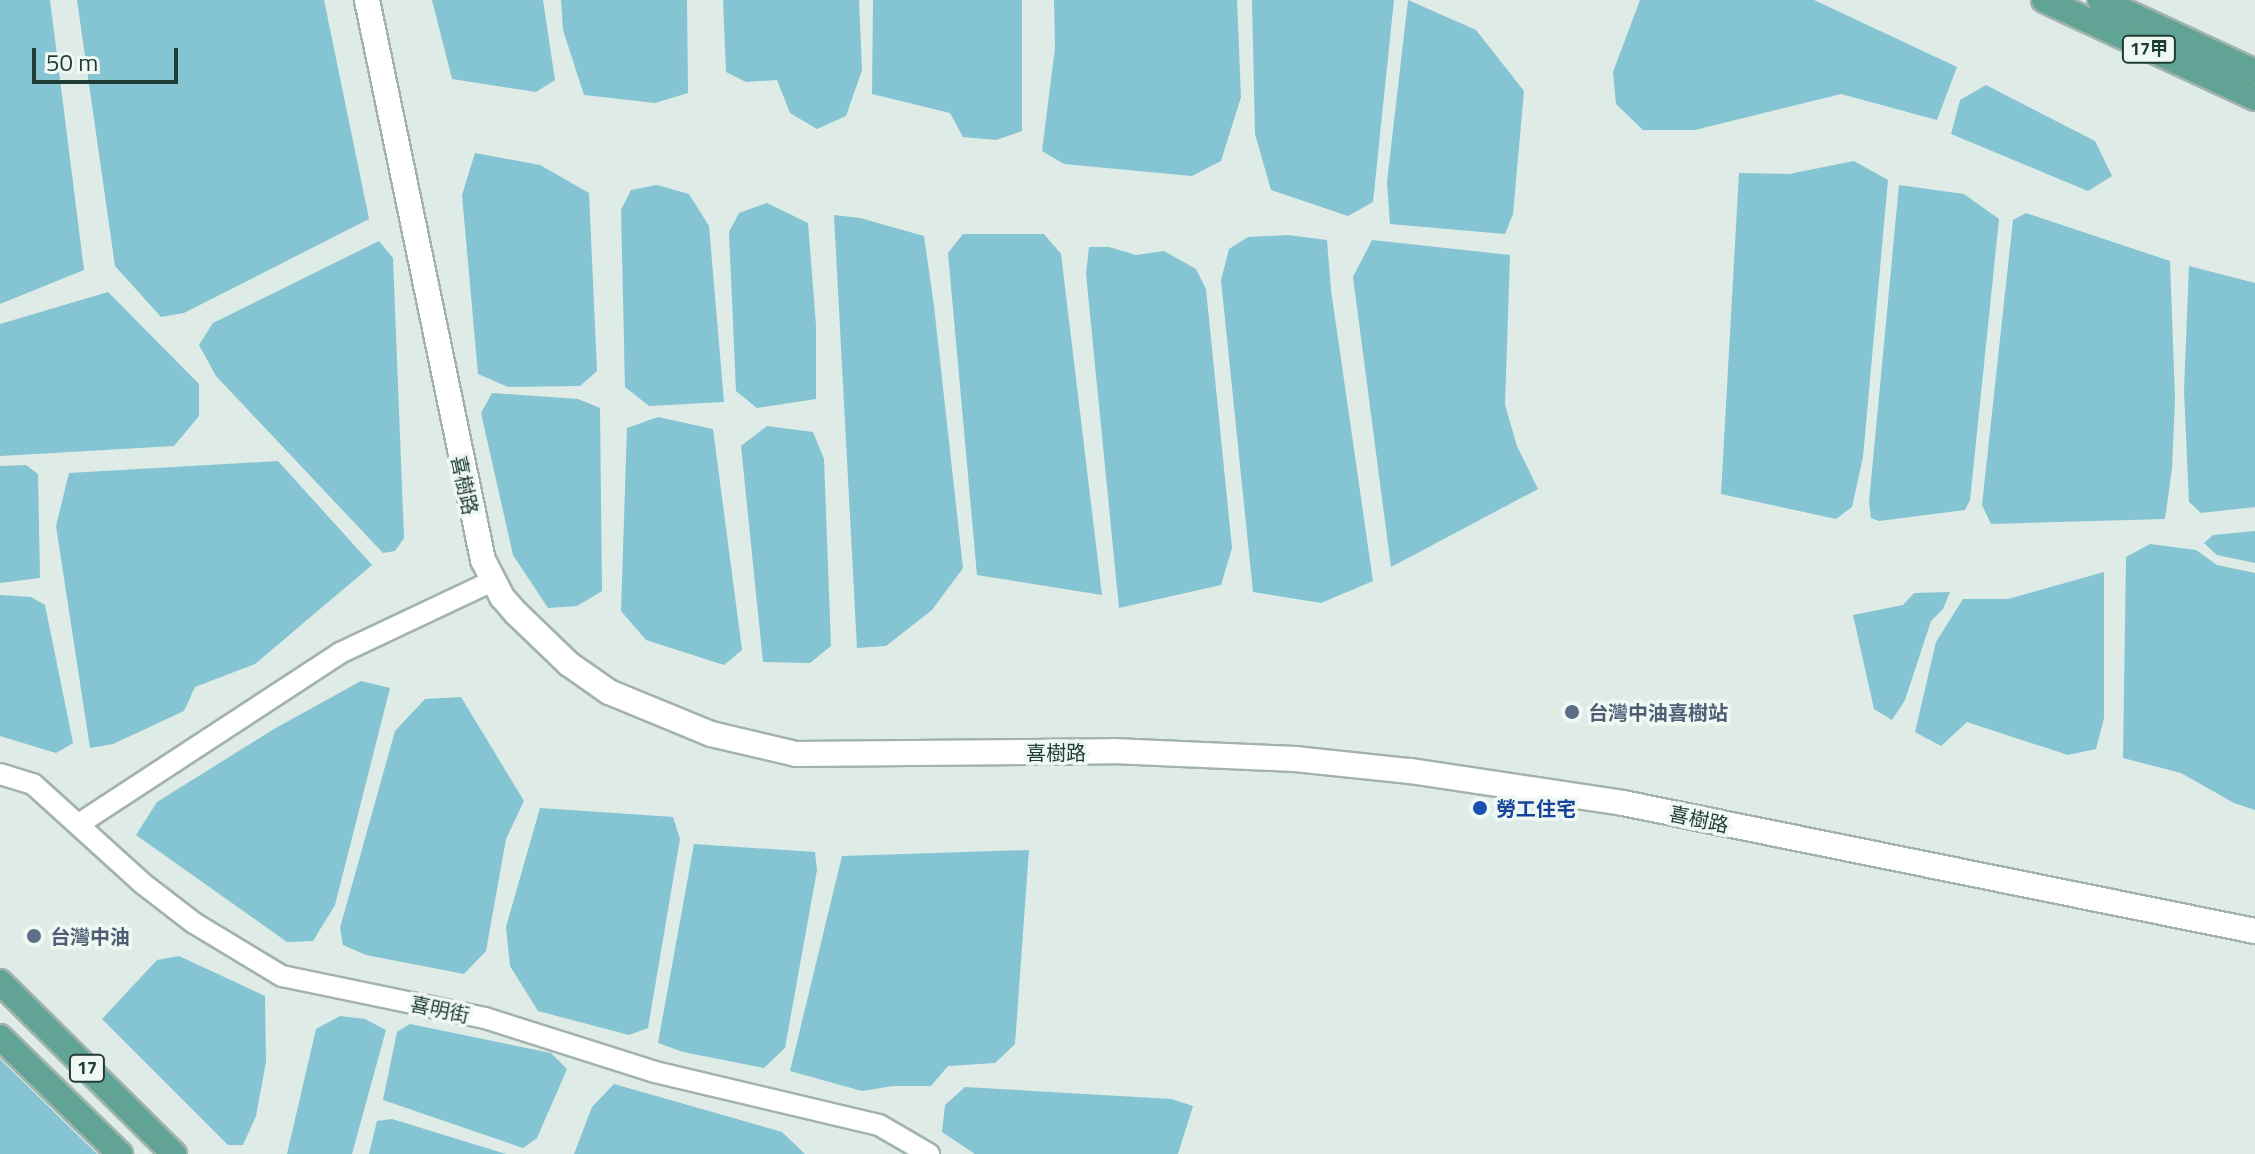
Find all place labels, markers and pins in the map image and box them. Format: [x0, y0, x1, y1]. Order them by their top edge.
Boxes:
place label: 台灣中油喜樹站 [1588, 700, 1728, 724]
marker: 台灣中油喜樹站 [1563, 703, 1581, 721]
place label: 勞工住宅 [1496, 796, 1576, 820]
marker: 勞工住宅 [1471, 799, 1489, 817]
place label: 台灣中油 [50, 924, 130, 948]
marker: 台灣中油 [25, 927, 43, 945]

